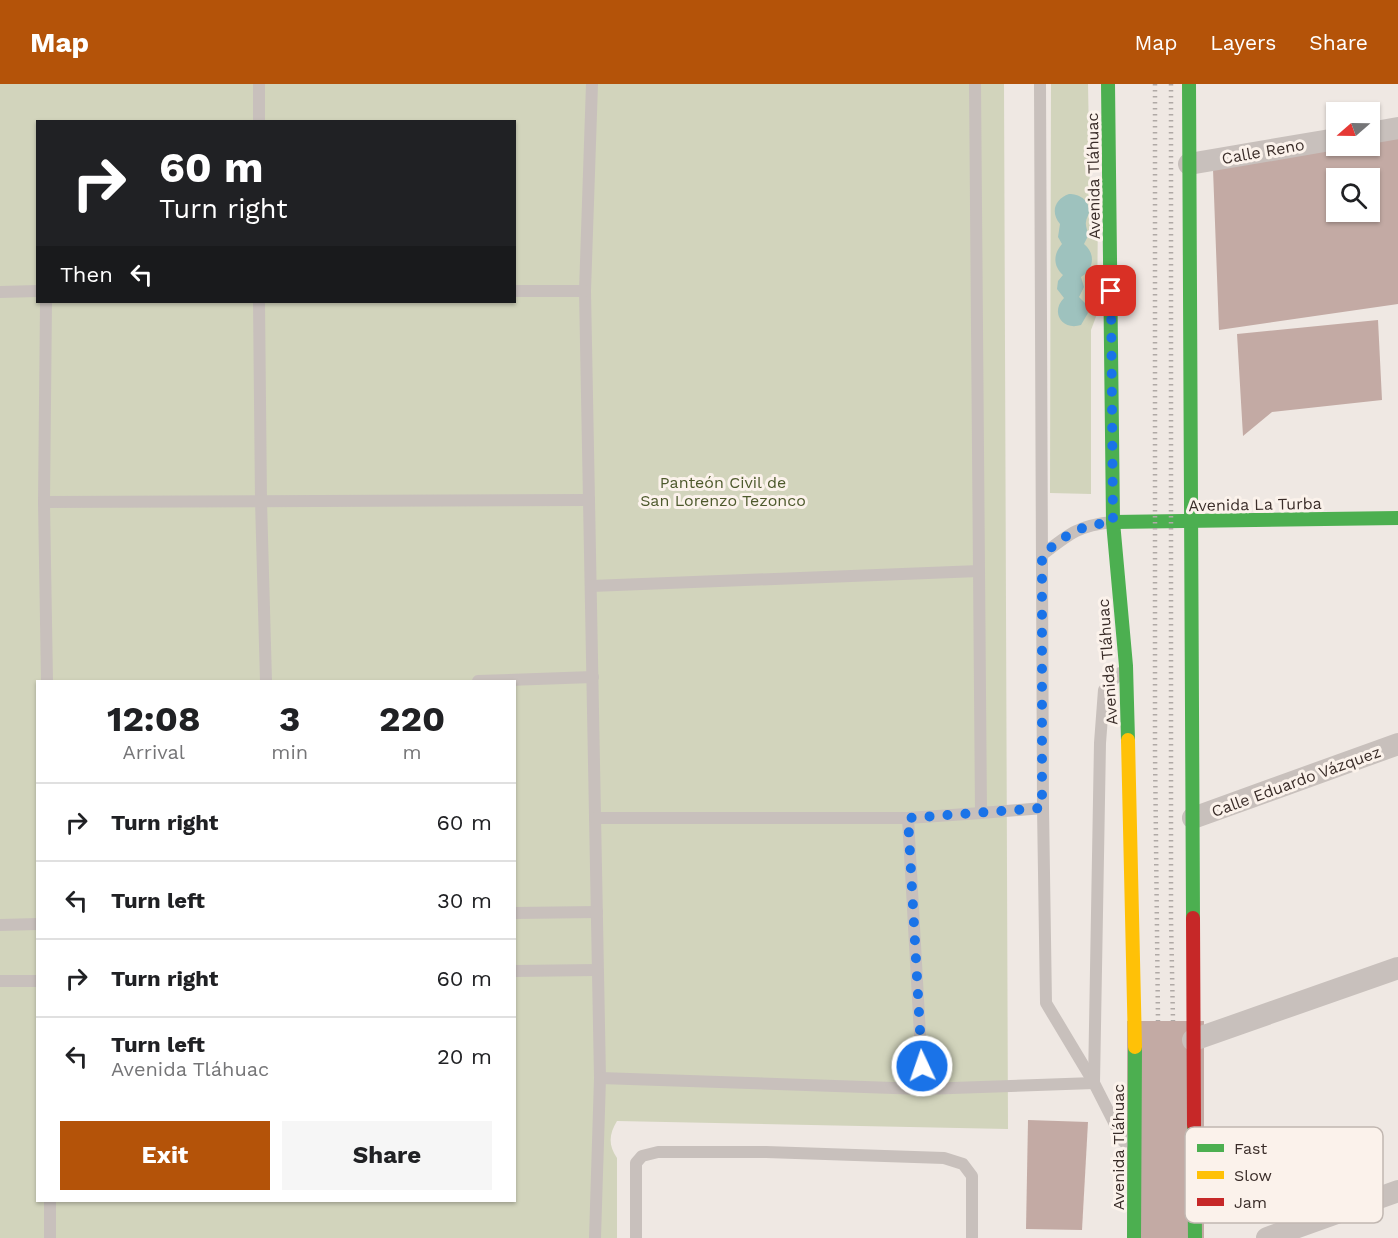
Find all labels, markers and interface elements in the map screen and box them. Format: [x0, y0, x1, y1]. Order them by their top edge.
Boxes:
text: Map [30, 26, 89, 59]
text: Map [1134, 30, 1177, 55]
text: Layers [1210, 30, 1276, 55]
text: Share [1309, 30, 1368, 55]
north arrow [1326, 102, 1380, 156]
map controls [1326, 102, 1380, 222]
street label: Avenida Tláhuac [1083, 112, 1104, 239]
street label: Calle Reno [1220, 135, 1306, 168]
text: 60 m [159, 143, 263, 192]
icon: right [60, 144, 138, 222]
button: search [1326, 168, 1380, 222]
text: Turn right [159, 193, 288, 225]
icon: left [125, 258, 158, 291]
text: Then [60, 262, 113, 287]
pin [1085, 265, 1136, 316]
icon: arrive [1094, 274, 1127, 307]
park label: Panteón Civil de San Lorenzo Tezonco [640, 473, 806, 510]
street label: Avenida La Turba [1188, 494, 1322, 515]
street label: Avenida Tláhuac [1094, 598, 1121, 726]
text: 12:08 [107, 698, 200, 740]
text: 3 [279, 698, 300, 740]
text: 220 [379, 698, 445, 740]
text: Arrival [122, 740, 185, 764]
text: min [271, 740, 308, 764]
text: m [403, 740, 422, 764]
street label: Calle Eduardo Vázquez [1209, 742, 1383, 821]
icon: right [60, 806, 93, 839]
text: Turn right [111, 810, 218, 835]
text: 60 m [436, 810, 492, 835]
icon: left [60, 884, 93, 917]
text: Turn left [111, 888, 205, 913]
text: 30 m [437, 888, 492, 913]
icon: right [60, 962, 93, 995]
text: Turn right [111, 966, 218, 991]
text: 60 m [436, 966, 492, 991]
text: Turn left [111, 1032, 205, 1057]
position arrow [890, 1034, 954, 1098]
icon: left [60, 1040, 93, 1073]
text: 20 m [437, 1044, 492, 1069]
text: Avenida Tláhuac [111, 1057, 269, 1081]
street label: Avenida Tláhuac [1109, 1084, 1128, 1210]
button: Exit [60, 1121, 270, 1190]
button: Share [282, 1121, 492, 1190]
legend [1185, 1127, 1383, 1223]
text: Fast [1234, 1139, 1267, 1158]
text: Slow [1234, 1166, 1272, 1185]
text: Jam [1234, 1193, 1267, 1212]

